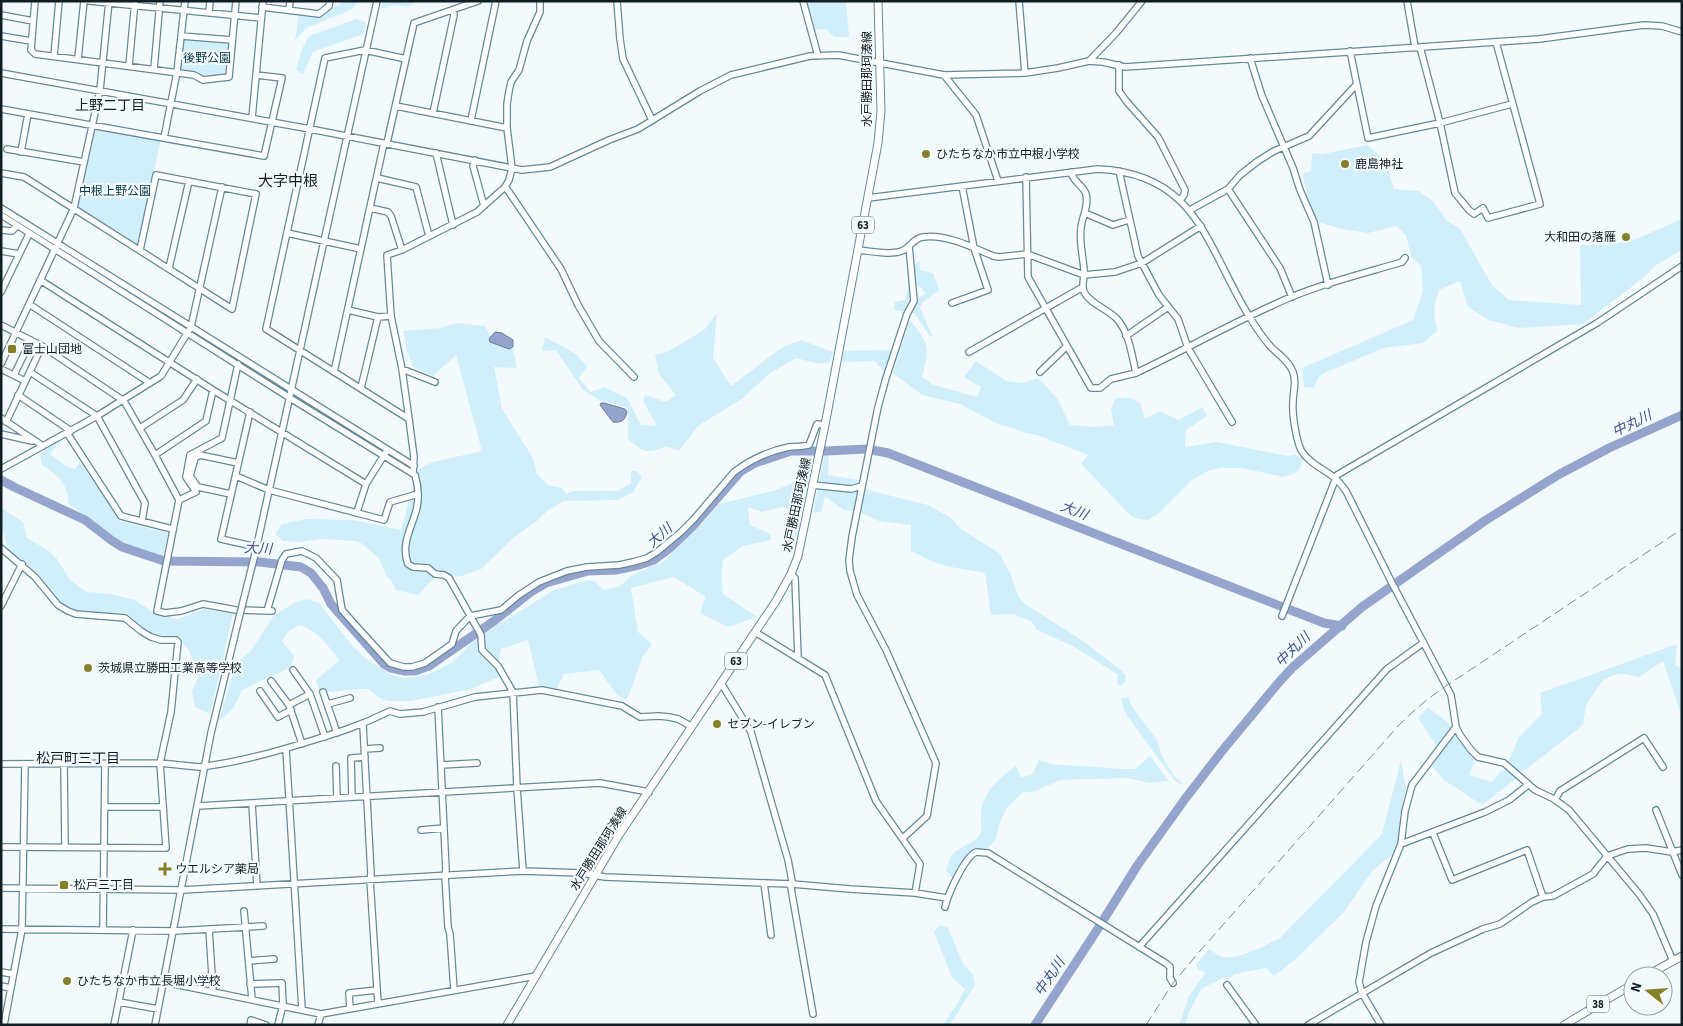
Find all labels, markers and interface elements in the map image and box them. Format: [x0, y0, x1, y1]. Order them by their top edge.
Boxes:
street label: 水戸勝田那珂湊線 [859, 31, 876, 127]
park label: 後野公園 [183, 50, 231, 67]
district label: 上野二丁目 [75, 96, 145, 116]
place label: ひたちなか市立中根小学校 [936, 146, 1080, 163]
marker: ひたちなか市立中根小学校 [920, 148, 932, 160]
place label: 鹿島神社 [1355, 156, 1403, 173]
marker: 鹿島神社 [1339, 158, 1351, 170]
district label: 大字中根 [258, 171, 318, 192]
park label: 中根上野公園 [79, 183, 151, 200]
road number: 63 [852, 216, 874, 234]
place label: 大和田の落雁 [1544, 229, 1616, 246]
marker: 大和田の落雁 [1620, 231, 1632, 243]
place label: 富士山団地 [22, 341, 82, 358]
marker: 富士山団地 [6, 343, 18, 355]
water label: 中丸川 [1609, 405, 1657, 442]
street label: 水戸勝田那珂湊線 [779, 456, 815, 554]
water label: 大川 [1057, 497, 1093, 526]
water label: 大川 [643, 518, 679, 553]
water label: 大川 [243, 538, 275, 560]
water label: 中丸川 [1271, 627, 1316, 672]
road number: 63 [725, 652, 747, 669]
place label: 茨城県立勝田工業高等学校 [98, 660, 242, 677]
marker: 茨城県立勝田工業高等学校 [82, 662, 94, 674]
place label: セブン-イレブン [727, 716, 815, 733]
marker: セブン-イレブン [711, 718, 723, 730]
district label: 松戸町三丁目 [36, 749, 120, 769]
street label: 水戸勝田那珂湊線 [566, 804, 632, 894]
place label: ウエルシア薬局 [175, 861, 259, 878]
marker: ウエルシア薬局 [159, 863, 171, 875]
place label: 松戸三丁目 [74, 877, 134, 894]
marker: 松戸三丁目 [58, 879, 70, 891]
water label: 中丸川 [1030, 952, 1071, 1000]
north arrow [1623, 966, 1673, 1016]
place label: ひたちなか市立長堀小学校 [77, 973, 221, 990]
marker: ひたちなか市立長堀小学校 [61, 975, 73, 987]
text: N [1626, 980, 1647, 995]
road number: 38 [1587, 996, 1609, 1012]

